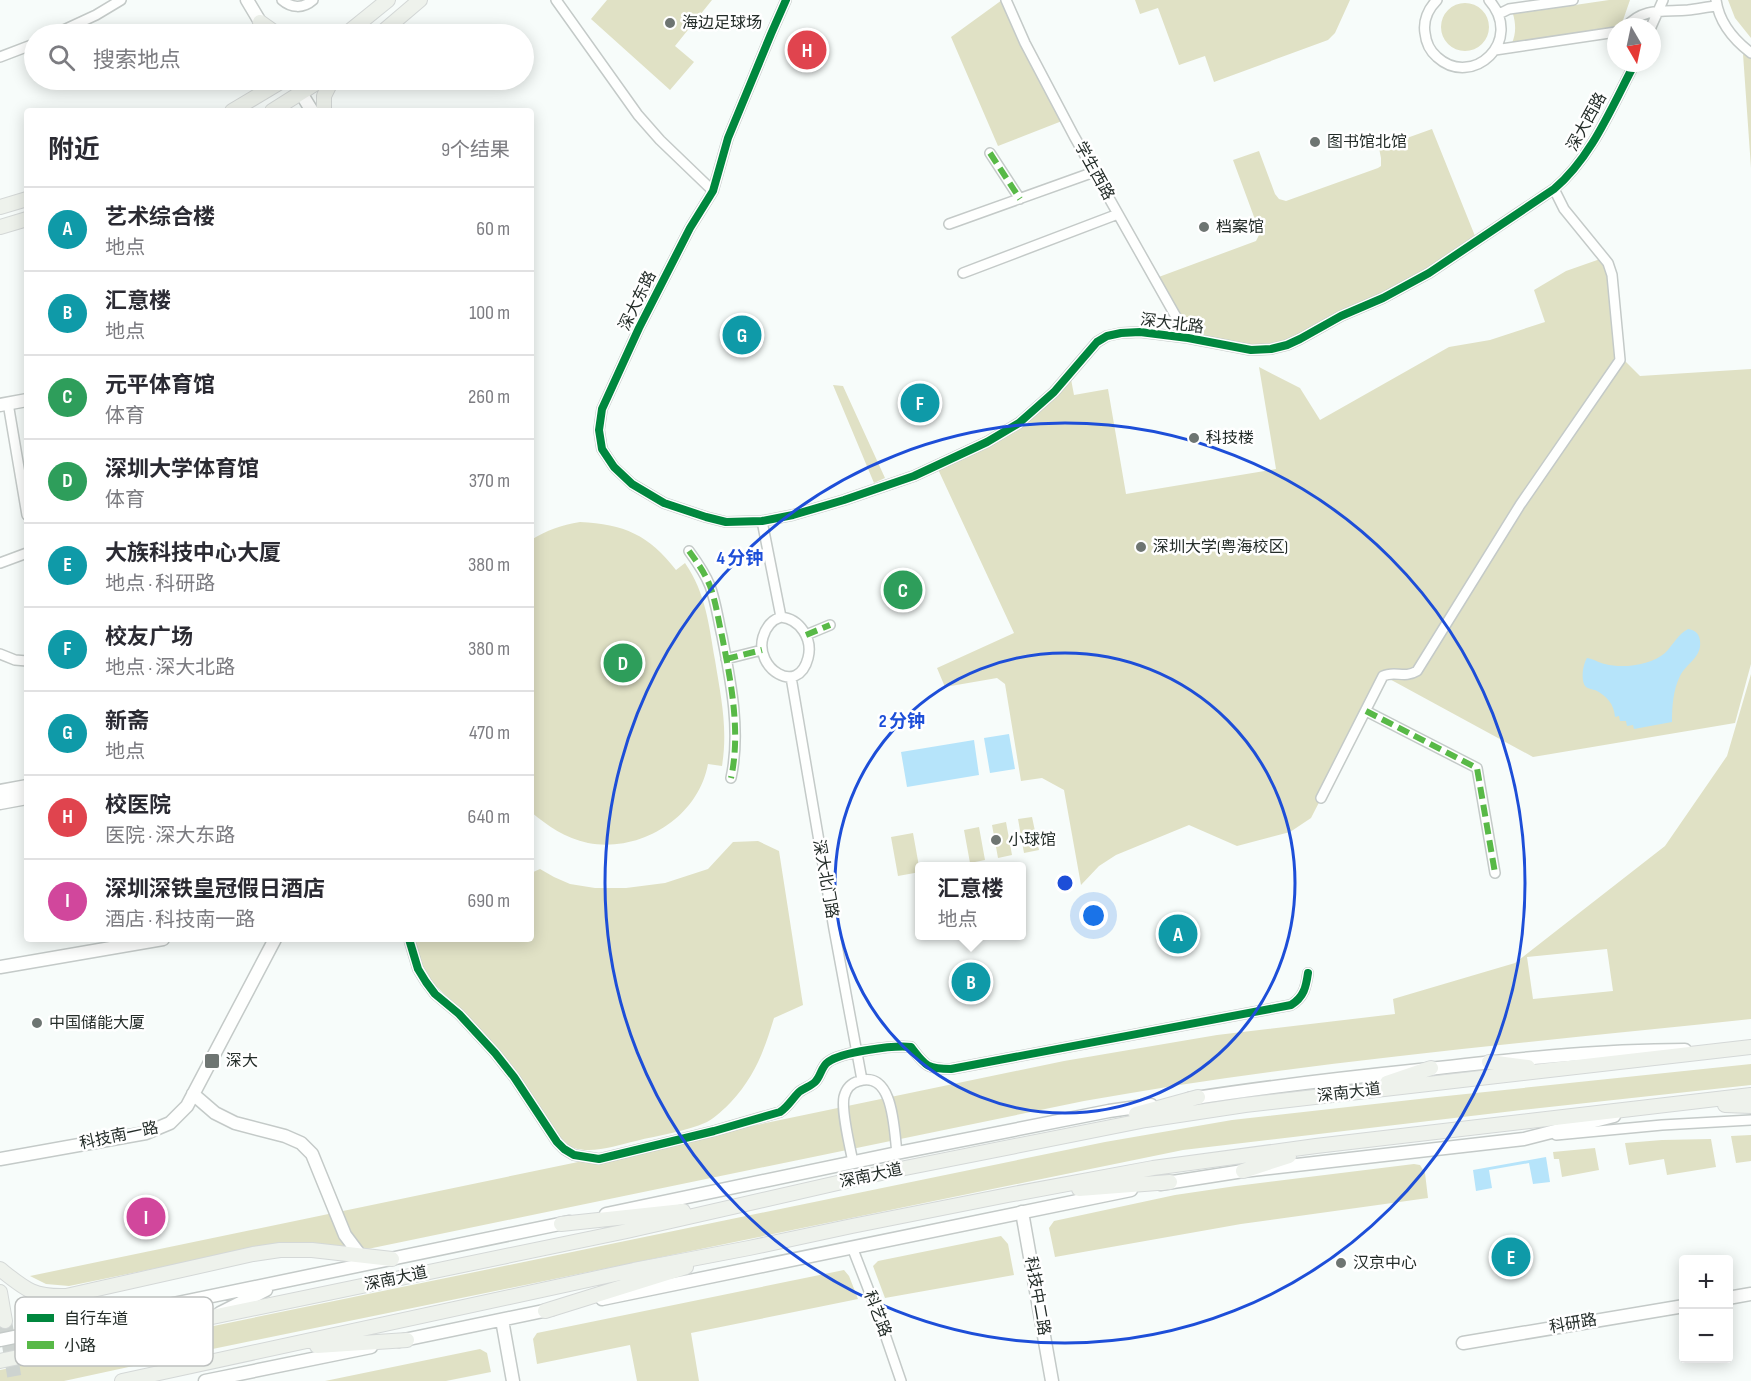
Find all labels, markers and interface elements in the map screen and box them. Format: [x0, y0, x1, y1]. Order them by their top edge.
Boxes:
place label: 海边足球场 [682, 14, 762, 33]
marker: 海边足球场 [663, 16, 677, 30]
north arrow [1607, 18, 1661, 72]
search box [24, 24, 534, 90]
pin: H [788, 28, 826, 72]
icon: search [45, 41, 78, 74]
text: 搜索地点 [93, 47, 181, 74]
street label: 深大西路 [1563, 89, 1611, 155]
place label: 图书馆北馆 [1327, 133, 1407, 152]
text: 附近 [48, 135, 100, 166]
marker: 图书馆北馆 [1308, 135, 1322, 149]
text: 9个结果 [441, 138, 510, 162]
street label: 学生西路 [1070, 138, 1118, 204]
text: 艺术综合楼 [105, 204, 215, 231]
text: A [63, 217, 72, 241]
text: 60 m [476, 217, 510, 241]
place label: 档案馆 [1216, 218, 1264, 237]
marker: 档案馆 [1197, 220, 1211, 234]
text: 地点 [105, 236, 145, 260]
street label: 深大东路 [615, 268, 661, 334]
text: 汇意楼 [105, 288, 171, 315]
text: B [63, 301, 72, 325]
text: 100 m [469, 301, 510, 325]
street label: 深大北路 [1139, 311, 1205, 337]
pin: G [722, 312, 762, 358]
text: 地点 [105, 320, 145, 344]
text: 元平体育馆 [105, 372, 215, 399]
pin: F [900, 380, 940, 426]
text: C [62, 385, 73, 409]
text: 260 m [468, 385, 510, 409]
text: 体育 [105, 404, 145, 428]
place label: 科技楼 [1206, 429, 1254, 448]
marker: 科技楼 [1187, 431, 1201, 445]
text: 深圳大学体育馆 [105, 456, 259, 483]
text: D [62, 469, 73, 493]
text: 370 m [469, 469, 510, 493]
text: 体育 [105, 488, 145, 512]
place label: 深圳大学(粤海校区) [1153, 538, 1288, 557]
text: 大族科技中心大厦 [105, 540, 281, 567]
marker: 深圳大学(粤海校区) [1134, 540, 1148, 554]
text: 4 分钟 [716, 548, 764, 569]
text: E [63, 553, 72, 577]
text: 380 m [468, 553, 510, 577]
pin: C [884, 568, 922, 612]
text: 地点 · 科研路 [105, 572, 215, 596]
text: 校友广场 [105, 624, 193, 651]
text: F [63, 637, 72, 661]
text: 380 m [468, 637, 510, 661]
pin: D [604, 640, 642, 686]
text: 地点 · 深大北路 [105, 656, 235, 680]
text: 新斋 [105, 708, 149, 735]
text: 2 分钟 [879, 711, 925, 732]
text: G [62, 721, 73, 745]
text: 470 m [469, 721, 510, 745]
text: 地点 [105, 740, 145, 764]
text: 校医院 [105, 792, 171, 819]
text: H [62, 805, 73, 829]
text: 640 m [468, 805, 510, 829]
text: 医院 · 深大东路 [105, 824, 235, 848]
place label: 小球馆 [1008, 831, 1056, 850]
marker: 小球馆 [989, 833, 1003, 847]
street label: 深大北门路 [809, 838, 841, 920]
popup [915, 862, 1026, 940]
centre of rings [1055, 873, 1075, 893]
text: 深圳深铁皇冠假日酒店 [105, 876, 325, 903]
text: 汇意楼 [937, 876, 1004, 903]
text: I [65, 889, 70, 913]
text: 690 m [468, 889, 510, 913]
your location [1079, 901, 1108, 930]
text: 酒店 · 科技南一路 [105, 908, 255, 932]
text: 地点 [937, 908, 977, 932]
pin: A [1158, 912, 1198, 956]
pin: B [952, 960, 990, 1004]
place label: 中国储能大厦 [49, 1014, 145, 1033]
marker: 中国储能大厦 [30, 1016, 44, 1030]
marker: 深大 [203, 1052, 221, 1070]
place label: 深大 [226, 1052, 258, 1071]
street label: 深南大道 [1316, 1080, 1382, 1106]
street label: 科技南一路 [78, 1118, 160, 1154]
street label: 深南大道 [838, 1160, 904, 1192]
pin: I [126, 1194, 166, 1240]
pin: E [1492, 1234, 1530, 1280]
place label: 汉京中心 [1353, 1254, 1417, 1273]
street label: 科技中二路 [1021, 1255, 1053, 1337]
map controls [1679, 1255, 1733, 1363]
button: + [1679, 1255, 1733, 1309]
marker: 汉京中心 [1334, 1256, 1348, 1270]
street label: 深南大道 [363, 1263, 429, 1295]
street label: 科艺路 [860, 1288, 894, 1340]
legend [15, 1297, 213, 1366]
button: − [1679, 1309, 1733, 1363]
text: 自行车道 [64, 1310, 128, 1329]
street label: 科研路 [1548, 1310, 1598, 1338]
text: 小路 [64, 1337, 96, 1356]

